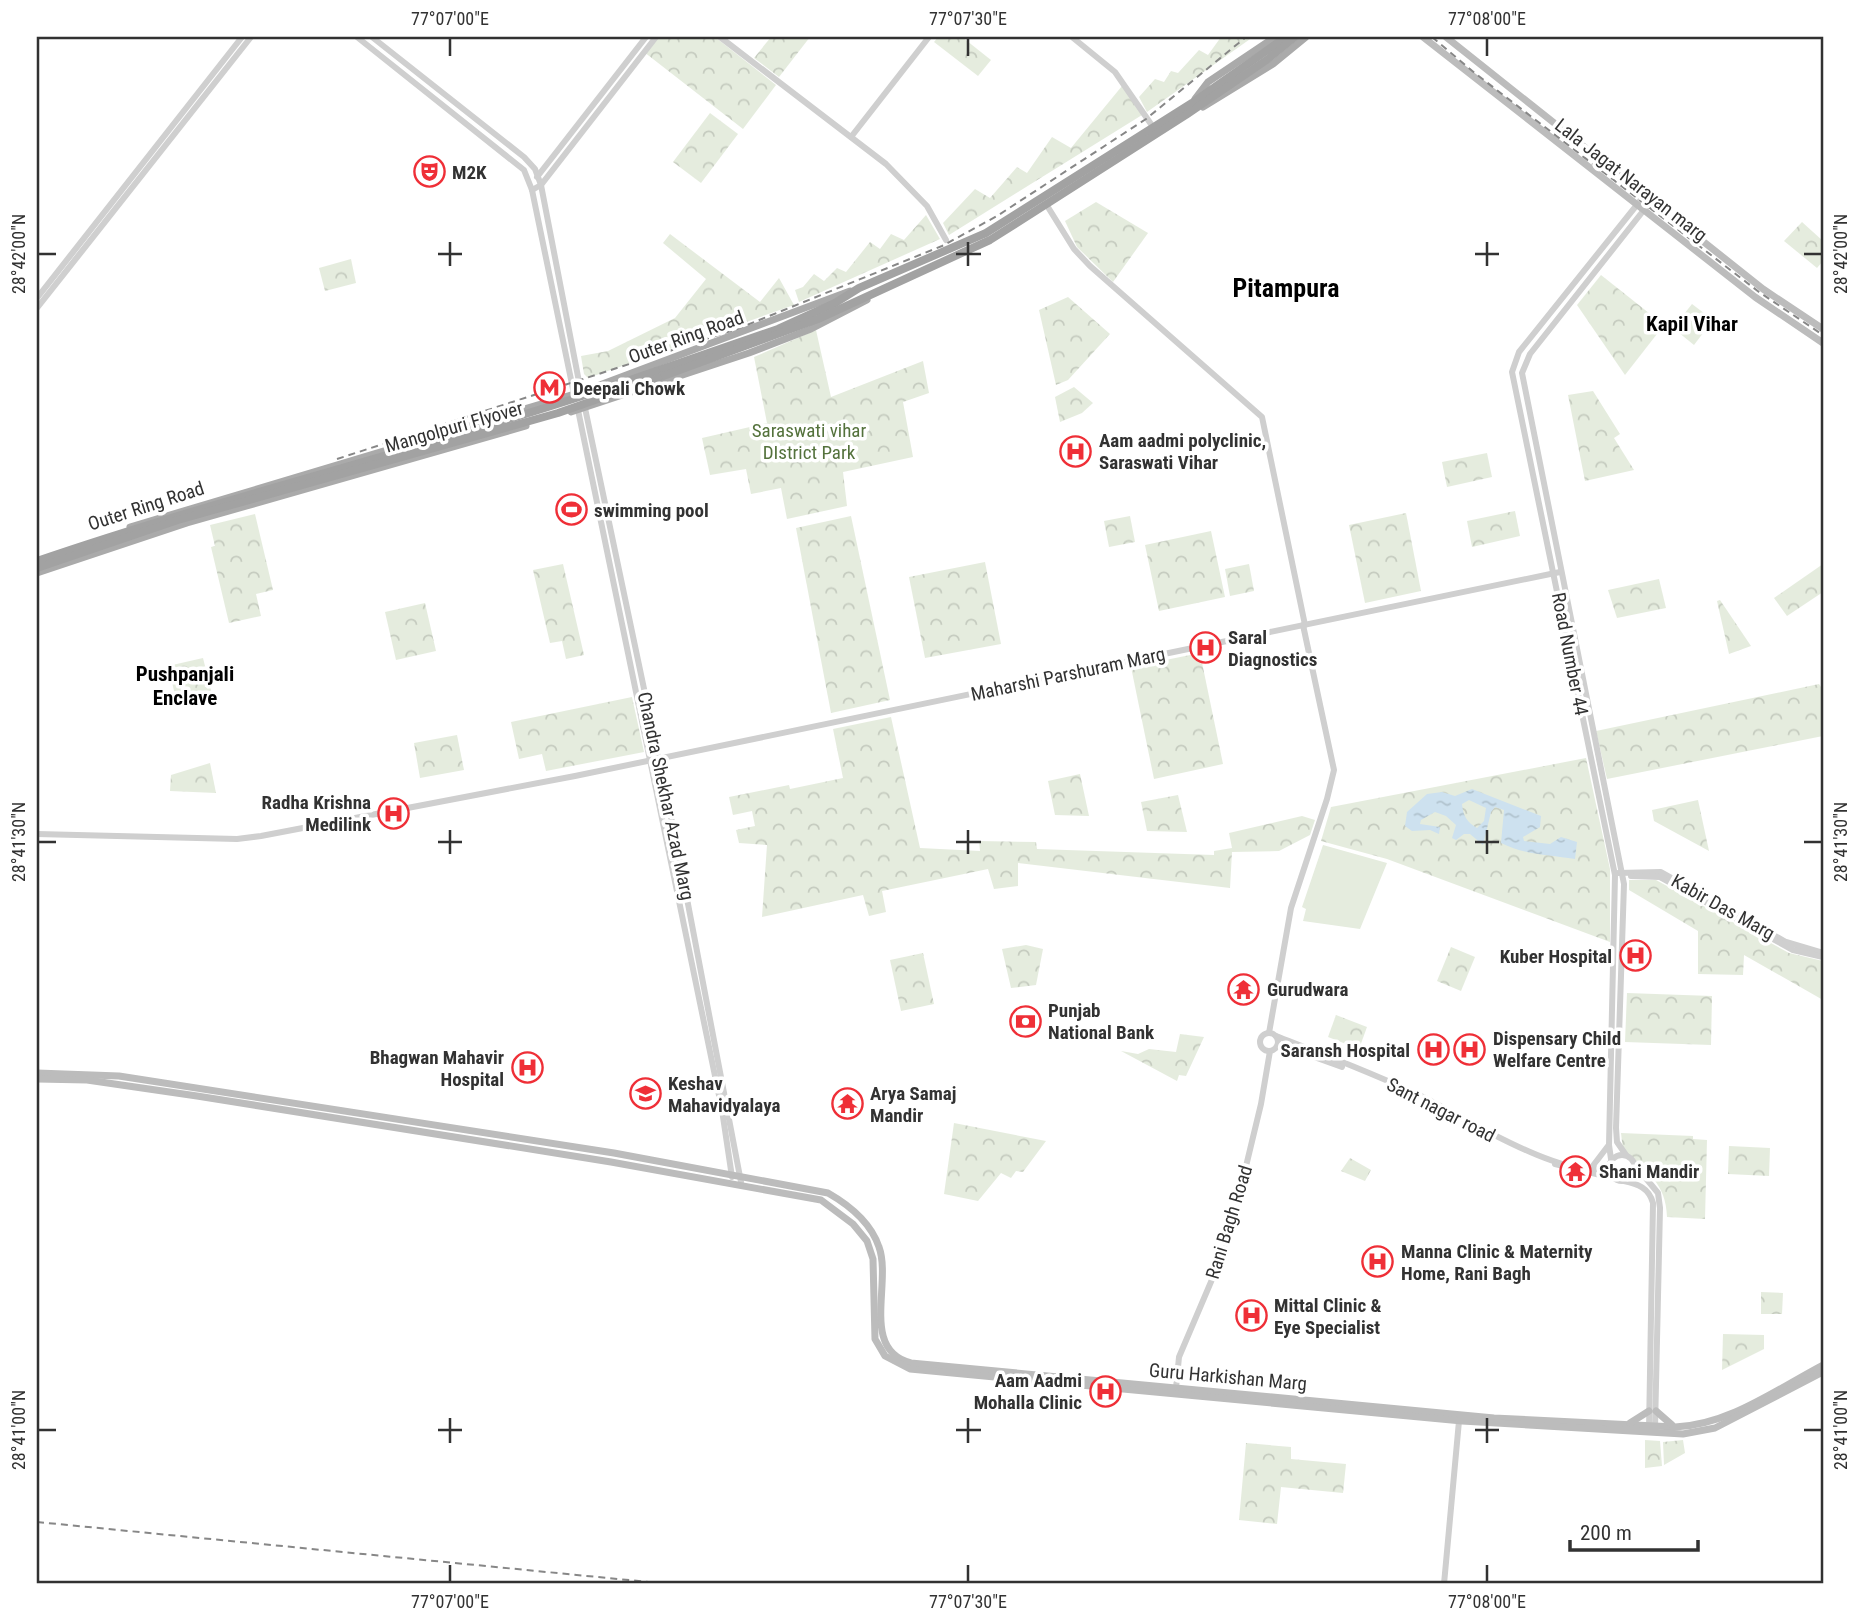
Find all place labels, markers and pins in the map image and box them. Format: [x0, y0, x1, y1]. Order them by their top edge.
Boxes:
theatre icon: M2K [412, 155, 446, 189]
place label: M2K [452, 161, 487, 184]
metro station icon: Deepali Chowk [533, 371, 567, 405]
place label: Deepali Chowk [573, 377, 686, 400]
place label: Aam aadmi polyclinic, Saraswati Vihar [1099, 429, 1266, 474]
hospital icon: Aam aadmi polyclinic, Saraswati Vihar [1059, 434, 1093, 468]
sports icon: swimming pool [554, 493, 588, 527]
place label: swimming pool [594, 499, 709, 522]
place label: Saral Diagnostics [1228, 626, 1317, 671]
hospital icon: Saral Diagnostics [1188, 631, 1222, 665]
place label: Radha Krishna Medilink [262, 791, 372, 836]
hospital icon: Radha Krishna Medilink [377, 796, 411, 830]
hospital icon: Kuber Hospital [1618, 939, 1652, 973]
place label: Kuber Hospital [1500, 945, 1612, 968]
temple icon: Gurudwara [1227, 972, 1261, 1006]
place label: Gurudwara [1267, 978, 1349, 1001]
place label: Punjab National Bank [1048, 999, 1155, 1044]
bank icon: Punjab National Bank [1008, 1004, 1042, 1038]
place label: Dispensary Child Welfare Centre [1493, 1027, 1621, 1072]
hospital icon: Dispensary Child Welfare Centre [1453, 1032, 1487, 1066]
hospital icon: Saransh Hospital [1416, 1033, 1450, 1067]
place label: Saransh Hospital [1281, 1039, 1410, 1062]
place label: Bhagwan Mahavir Hospital [370, 1046, 504, 1091]
hospital icon: Bhagwan Mahavir Hospital [510, 1051, 544, 1085]
place label: Keshav Mahavidyalaya [668, 1072, 780, 1117]
school or university icon: Keshav Mahavidyalaya [628, 1077, 662, 1111]
place label: Arya Samaj Mandir [870, 1082, 956, 1127]
temple icon: Arya Samaj Mandir [830, 1087, 864, 1121]
temple icon: Shani Mandir [1559, 1154, 1593, 1188]
place label: Shani Mandir [1599, 1160, 1699, 1183]
place label: Manna Clinic & Maternity Home, Rani Bagh [1401, 1240, 1593, 1285]
hospital icon: Manna Clinic & Maternity Home, Rani Bagh [1361, 1245, 1395, 1279]
place label: Mittal Clinic & Eye Specialist [1274, 1294, 1382, 1339]
hospital icon: Mittal Clinic & Eye Specialist [1234, 1299, 1268, 1333]
place label: Aam Aadmi Mohalla Clinic [974, 1369, 1082, 1414]
hospital icon: Aam Aadmi Mohalla Clinic [1088, 1374, 1122, 1408]

